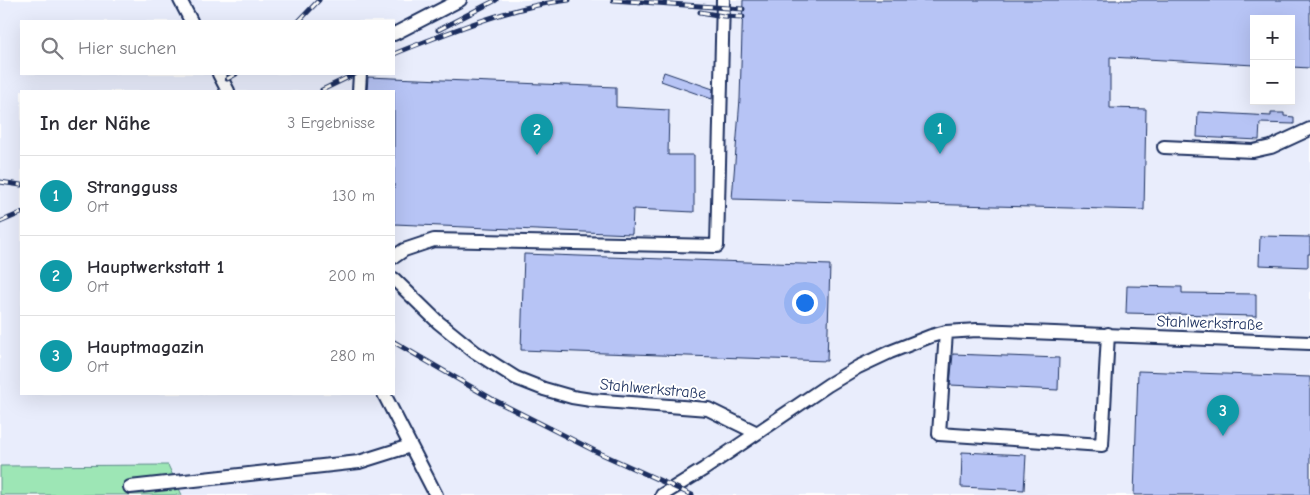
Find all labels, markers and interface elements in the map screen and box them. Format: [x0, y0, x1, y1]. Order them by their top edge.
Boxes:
map controls [1250, 15, 1295, 105]
button: + [1250, 15, 1295, 60]
search box [20, 20, 395, 75]
icon: search [38, 34, 66, 62]
text: Hier suchen [78, 37, 176, 59]
button: − [1250, 60, 1295, 105]
text: In der Nähe [40, 111, 150, 135]
pin: 1 [924, 113, 956, 154]
text: 3 Ergebnisse [287, 114, 375, 132]
pin: 2 [521, 114, 553, 155]
text: Strangguss [87, 176, 177, 198]
text: 1 [53, 187, 59, 205]
text: 130 m [332, 187, 375, 205]
text: Ort [87, 198, 108, 216]
text: Hauptwerkstatt 1 [87, 256, 224, 278]
text: 2 [52, 267, 60, 285]
text: 200 m [329, 267, 375, 285]
text: Ort [87, 278, 108, 296]
your location [792, 290, 818, 316]
street label: Stahlwerkstraße [1156, 312, 1264, 334]
text: Hauptmagazin [87, 336, 204, 358]
text: 3 [52, 347, 60, 365]
text: 280 m [330, 347, 375, 365]
text: Ort [87, 358, 108, 376]
street label: Stahlwerkstraße [599, 375, 707, 403]
pin: 3 [1207, 395, 1239, 436]

